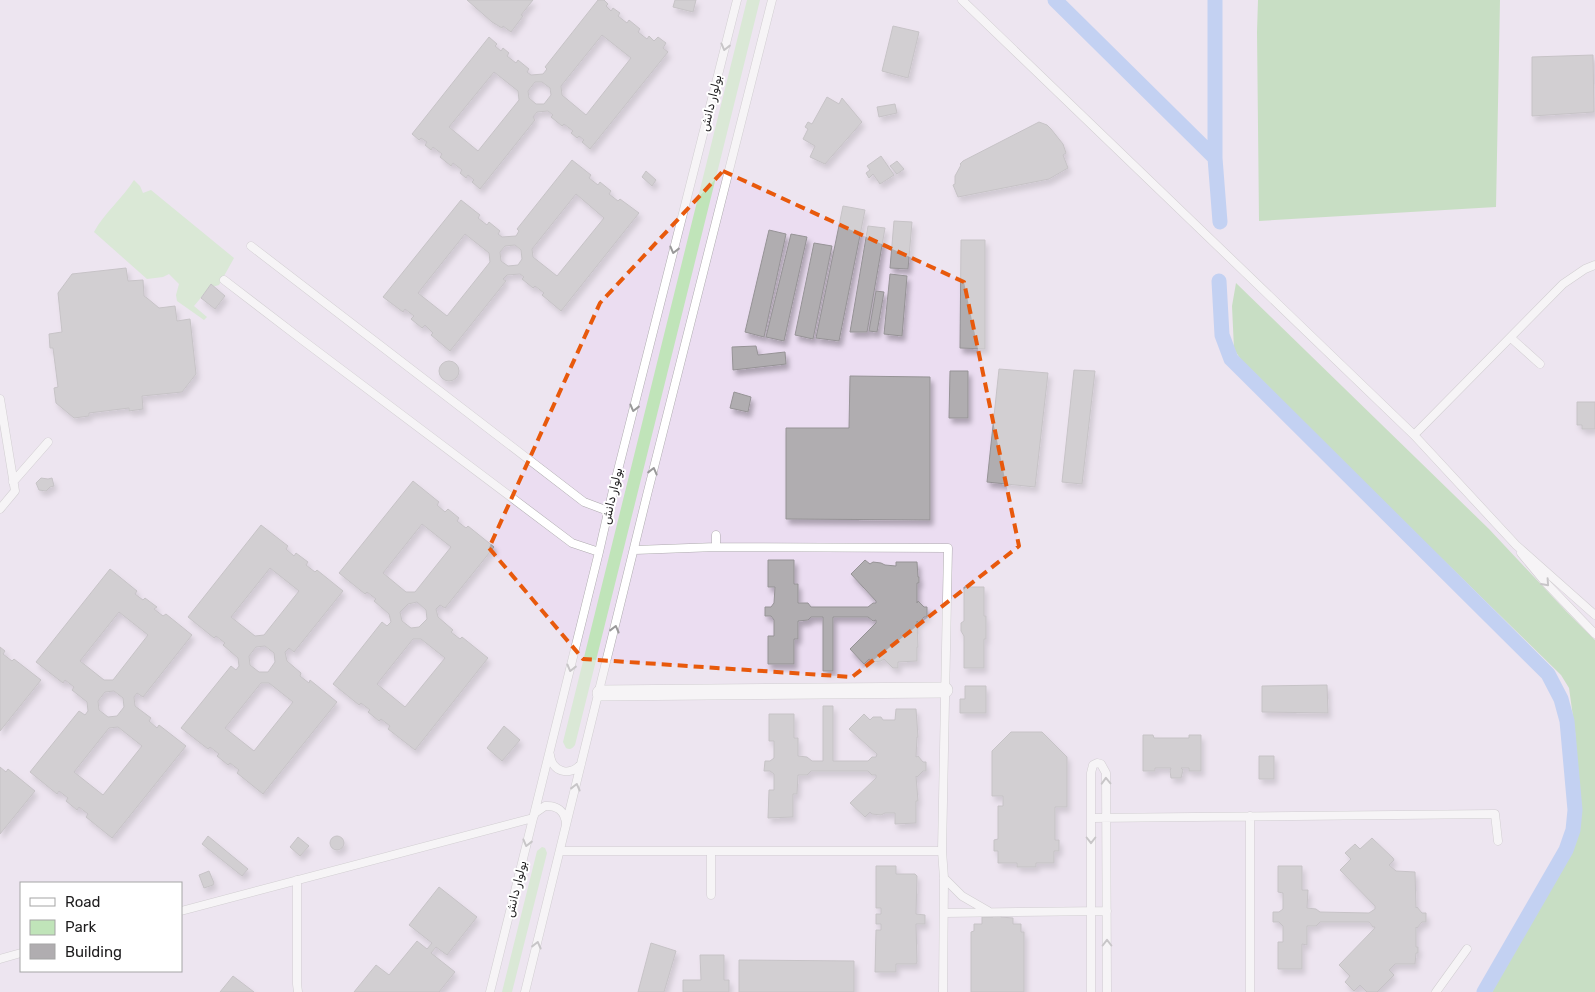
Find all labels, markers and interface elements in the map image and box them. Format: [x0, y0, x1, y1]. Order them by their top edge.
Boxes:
one-way arrow [720, 43, 731, 52]
street label: بولوار دانش [697, 73, 726, 133]
one-way arrow [669, 246, 680, 255]
one-way arrow [629, 403, 640, 412]
street label: بولوار دانش [599, 466, 626, 526]
one-way arrow [647, 467, 658, 476]
one-way arrow [1540, 577, 1549, 586]
one-way arrow [609, 625, 620, 634]
one-way arrow [566, 664, 577, 673]
one-way arrow [1101, 777, 1111, 784]
one-way arrow [570, 782, 581, 791]
one-way arrow [1086, 836, 1096, 844]
one-way arrow [522, 838, 533, 847]
street label: بولوار دانش [502, 859, 531, 919]
legend [20, 882, 182, 972]
text: Road [65, 893, 101, 911]
text: Park [65, 918, 96, 936]
one-way arrow [1102, 939, 1112, 947]
one-way arrow [531, 940, 542, 949]
text: Building [65, 943, 122, 961]

